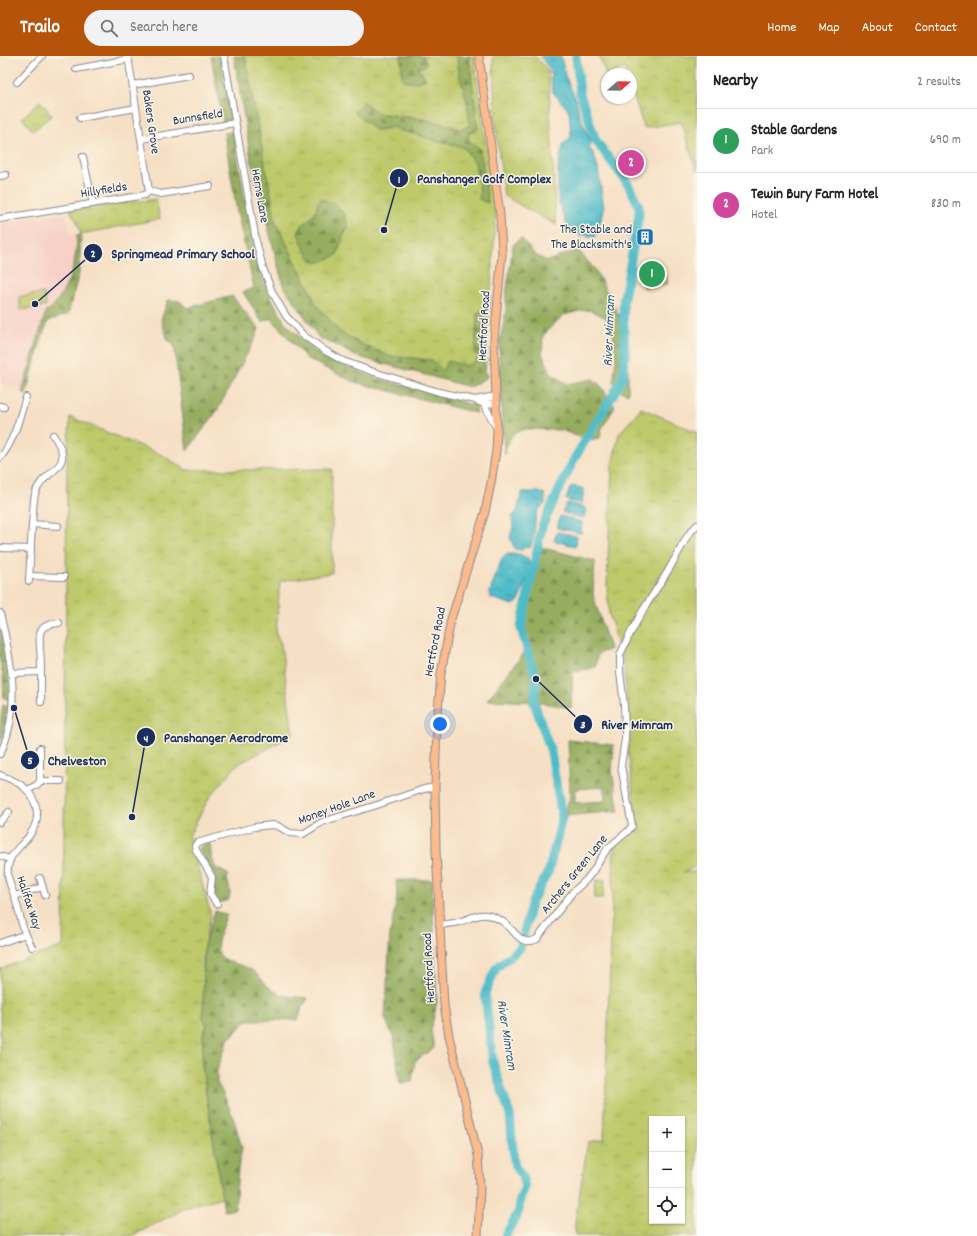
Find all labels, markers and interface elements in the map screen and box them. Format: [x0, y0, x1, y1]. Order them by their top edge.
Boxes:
search box [84, 10, 364, 46]
text: Trailo [20, 15, 60, 42]
icon: search [98, 17, 120, 39]
text: Search here [130, 17, 198, 39]
text: Home [767, 18, 796, 38]
text: Map [818, 18, 840, 38]
text: About [862, 18, 893, 38]
text: Contact [915, 18, 957, 38]
north arrow [601, 68, 637, 104]
text: Nearby [713, 70, 757, 94]
text: 2 results [917, 73, 961, 92]
street label: Bakers Grove [136, 89, 164, 156]
street label: Bunnsfield [172, 105, 224, 131]
text: Stable Gardens [751, 120, 837, 142]
text: 1 [725, 131, 727, 150]
text: 690 m [930, 131, 961, 150]
text: Park [751, 142, 773, 161]
pin: 2 [618, 148, 644, 178]
callout: Panshanger Golf Complex [389, 165, 559, 191]
street label: Herns Lane [245, 167, 273, 225]
text: Panshanger Golf Complex [417, 170, 552, 190]
text: 1 [398, 172, 401, 189]
street label: Hillyfields [79, 178, 129, 204]
text: Tewin Bury Farm Hotel [751, 184, 878, 206]
text: 2 [723, 195, 729, 214]
text: 830 m [931, 195, 961, 214]
text: Hotel [751, 206, 777, 225]
place label: The Stable and The Blacksmith's [551, 221, 632, 255]
building icon: The Stable and The Blacksmith's [635, 227, 655, 247]
callout: Springmead Primary School [83, 240, 263, 266]
text: Springmead Primary School [111, 245, 255, 265]
text: 2 [90, 246, 96, 263]
pin: 1 [639, 259, 665, 289]
street label: Hertford Road [474, 290, 496, 362]
water label: River Mimram [599, 295, 621, 367]
street label: Hertford Road [420, 606, 452, 678]
callout: River Mimram [573, 711, 681, 737]
your location [430, 714, 450, 734]
text: River Mimram [601, 716, 673, 736]
text: 3 [580, 717, 586, 734]
callout: Panshanger Aerodrome [136, 724, 297, 750]
text: Panshanger Aerodrome [164, 729, 288, 749]
text: 4 [144, 731, 149, 748]
callout: Chelveston [20, 747, 115, 773]
text: Chelveston [48, 752, 107, 772]
text: 5 [27, 753, 33, 770]
street label: Money Hole Lane [296, 785, 378, 831]
street label: Archers Green Lane [537, 831, 613, 919]
street label: Halifax Way [10, 874, 46, 933]
street label: Hertford Road [419, 932, 441, 1004]
water label: River Mimram [491, 998, 522, 1072]
map controls [649, 1116, 685, 1224]
button: + [649, 1116, 685, 1152]
button: − [649, 1152, 685, 1188]
button: locate [649, 1188, 685, 1224]

